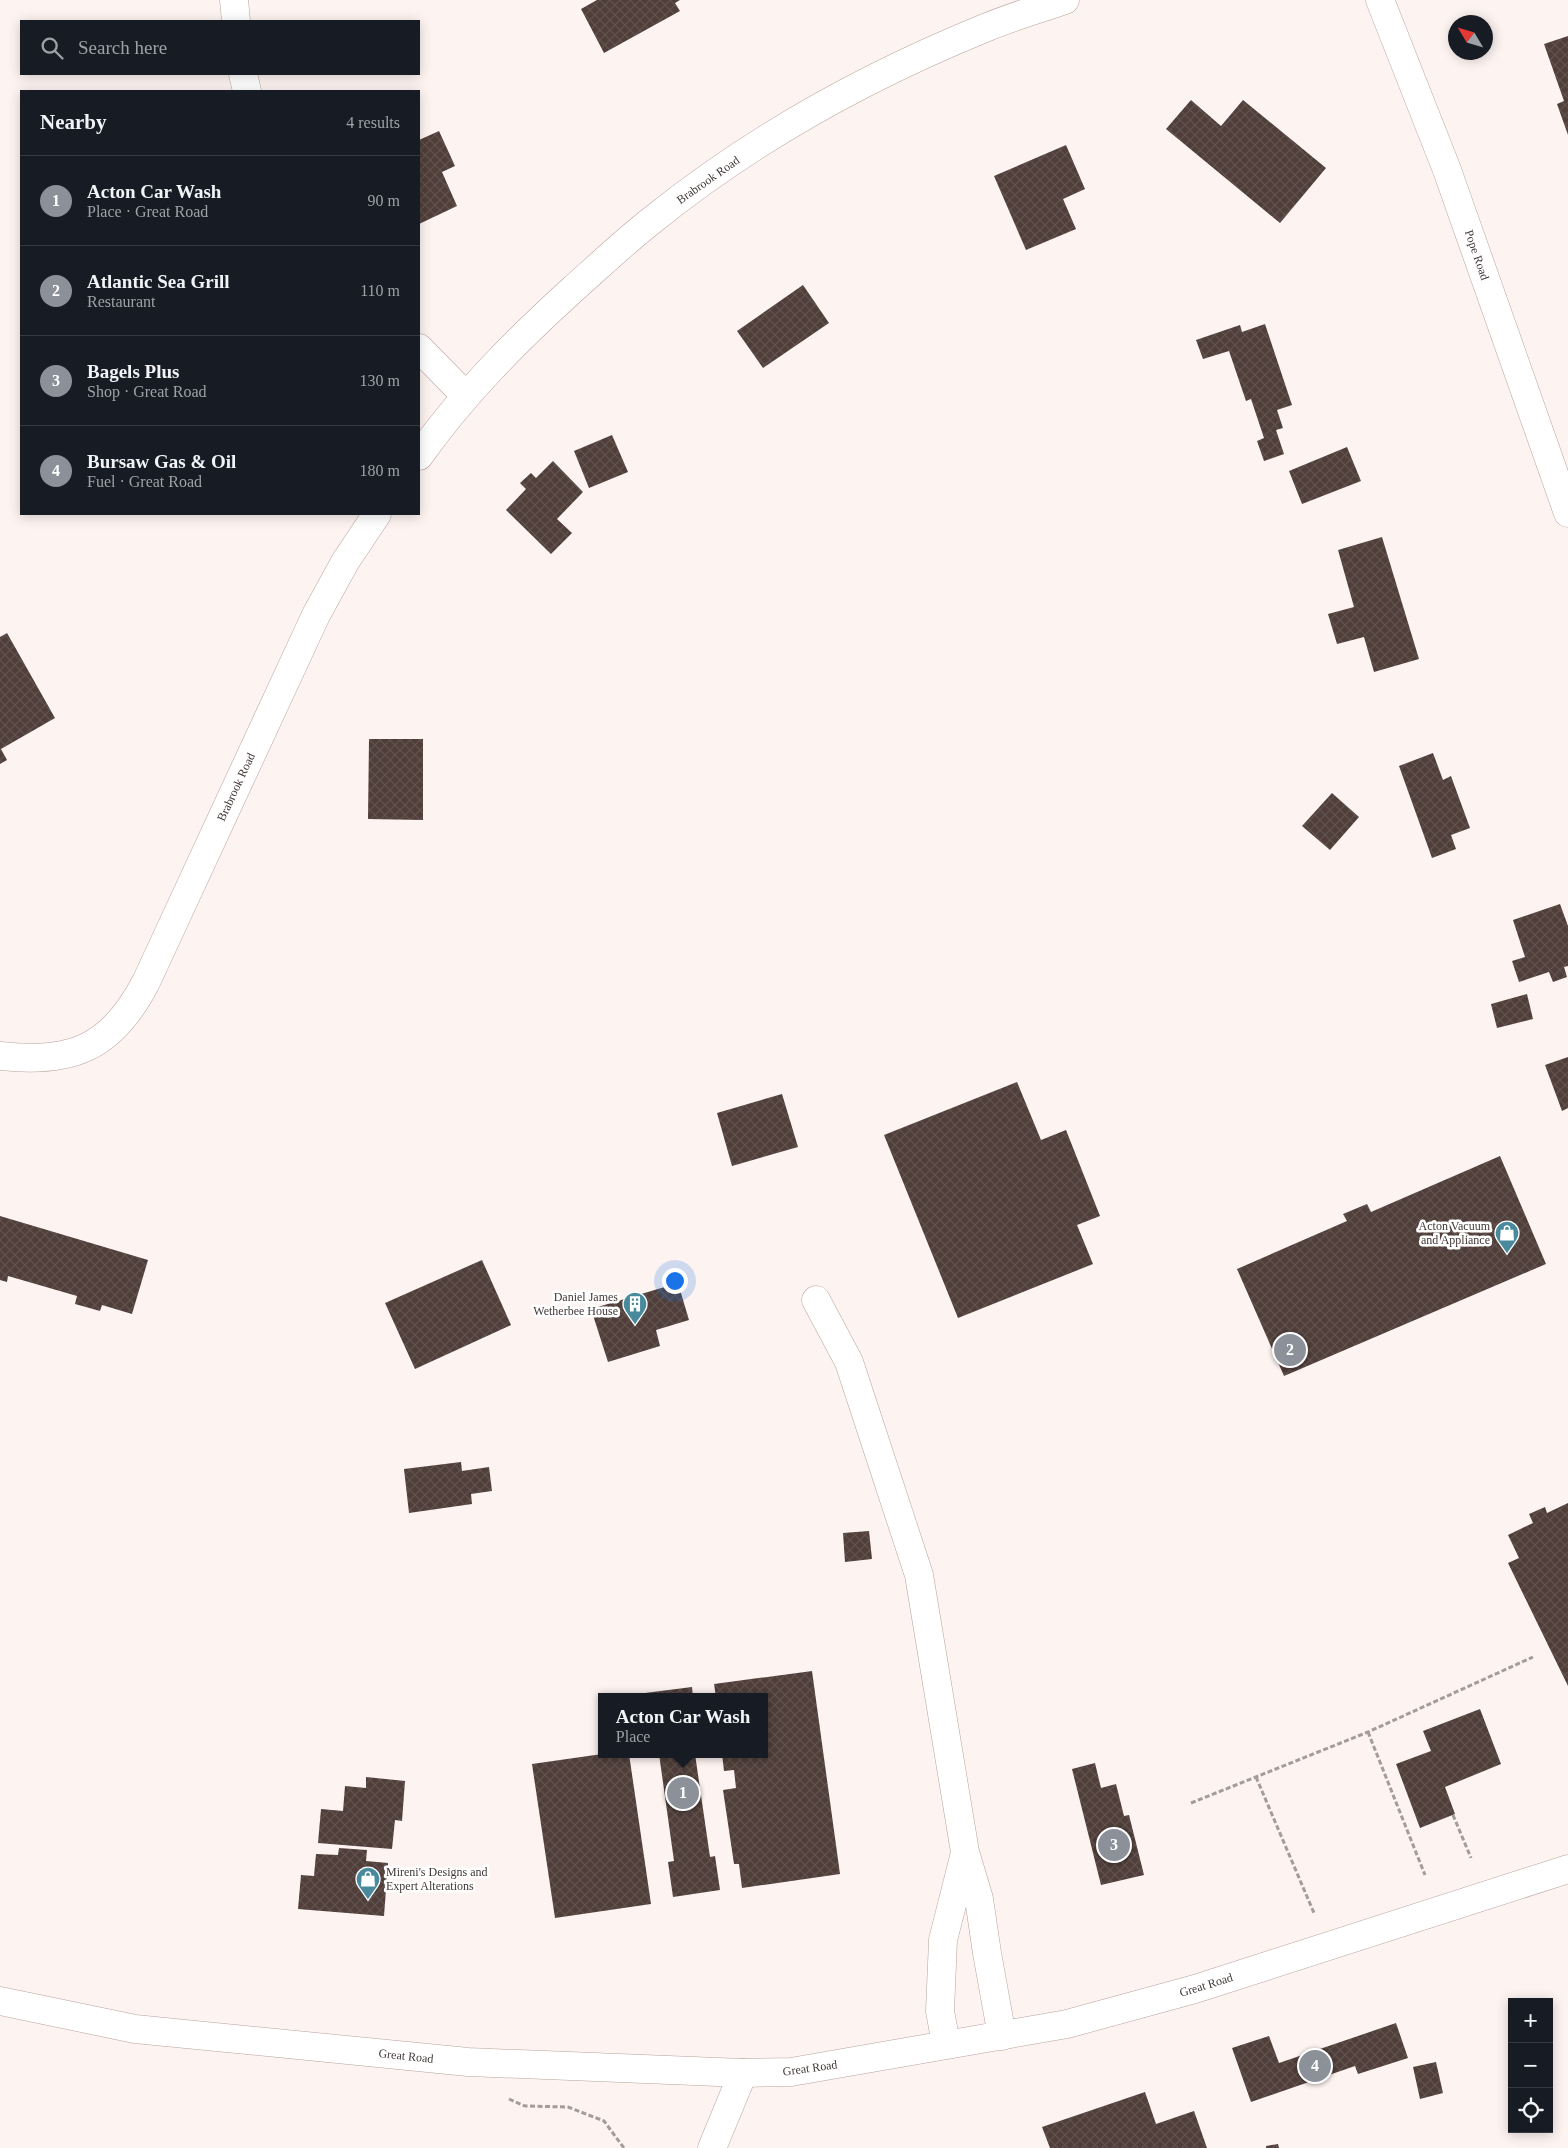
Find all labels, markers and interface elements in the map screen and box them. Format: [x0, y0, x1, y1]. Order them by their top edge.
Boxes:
north arrow [1448, 15, 1493, 60]
search box [20, 20, 420, 75]
icon: search [38, 34, 66, 62]
text: Search here [78, 37, 167, 58]
text: Nearby [40, 110, 107, 134]
text: 4 results [346, 114, 400, 131]
street label: Brabrook Road [674, 153, 742, 207]
text: Acton Car Wash [87, 181, 221, 202]
text: 1 [52, 192, 60, 209]
text: 90 m [368, 192, 400, 209]
text: Place · Great Road [87, 203, 208, 220]
street label: Pope Road [1462, 228, 1492, 282]
text: Atlantic Sea Grill [87, 271, 229, 292]
text: 2 [52, 282, 60, 299]
text: 110 m [360, 282, 400, 299]
text: Restaurant [87, 293, 155, 310]
text: Bagels Plus [87, 361, 179, 382]
text: 3 [52, 372, 60, 389]
text: 130 m [360, 372, 400, 389]
text: Shop · Great Road [87, 383, 207, 400]
text: Bursaw Gas & Oil [87, 451, 236, 472]
text: 4 [52, 462, 60, 479]
text: 180 m [360, 462, 400, 479]
text: Fuel · Great Road [87, 473, 202, 490]
street label: Brabrook Road [214, 751, 258, 823]
place label: Acton Vacuum and Appliance [1419, 1219, 1491, 1247]
shop icon: Acton Vacuum and Appliance [1494, 1220, 1520, 1254]
your location [662, 1268, 688, 1294]
place label: Daniel James Wetherbee House [533, 1290, 618, 1318]
building icon: Daniel James Wetherbee House [622, 1291, 648, 1325]
pin: 2 [1274, 1331, 1306, 1369]
popup [598, 1693, 768, 1758]
text: Acton Car Wash [616, 1706, 750, 1727]
text: Place [616, 1728, 650, 1745]
pin: 1 [667, 1774, 699, 1812]
pin: 3 [1098, 1826, 1130, 1864]
place label: Mireni's Designs and Expert Alterations [386, 1865, 487, 1893]
shop icon: Mireni's Designs and Expert Alterations [355, 1866, 381, 1900]
street label: Great Road [1178, 1970, 1234, 2000]
map controls [1508, 1998, 1553, 2133]
button: + [1508, 1998, 1553, 2043]
button: − [1508, 2043, 1553, 2088]
street label: Great Road [378, 2046, 434, 2066]
pin: 4 [1299, 2047, 1331, 2085]
street label: Great Road [782, 2057, 838, 2079]
button: locate [1508, 2088, 1553, 2133]

